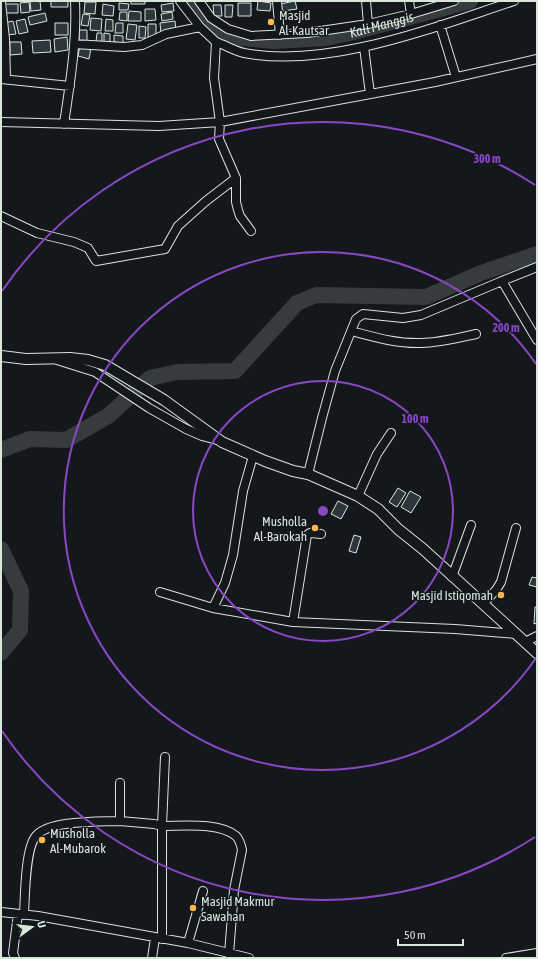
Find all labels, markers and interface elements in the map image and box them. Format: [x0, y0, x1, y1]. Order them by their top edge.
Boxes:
place label: Masjid Al-Kautsar [279, 8, 329, 38]
water label: Kali Manggis [348, 8, 415, 41]
marker: Masjid Al-Kautsar [266, 17, 276, 27]
text: 300 m [473, 152, 501, 166]
text: 200 m [492, 321, 520, 335]
text: 100 m [401, 412, 429, 426]
centre of rings [316, 504, 330, 518]
place label: Musholla Al-Barokah [254, 514, 307, 544]
marker: Musholla Al-Barokah [310, 523, 320, 533]
place label: Masjid Istiqomah [411, 588, 493, 603]
marker: Masjid Istiqomah [496, 590, 506, 600]
place label: Musholla Al-Mubarok [50, 826, 106, 856]
marker: Musholla Al-Mubarok [37, 835, 47, 845]
place label: Masjid Makmur Sawahan [201, 894, 274, 924]
marker: Masjid Makmur Sawahan [188, 903, 198, 913]
north arrow [12, 907, 52, 947]
text: U [35, 920, 48, 929]
scale bar [398, 921, 463, 947]
text: 50 m [404, 928, 426, 942]

